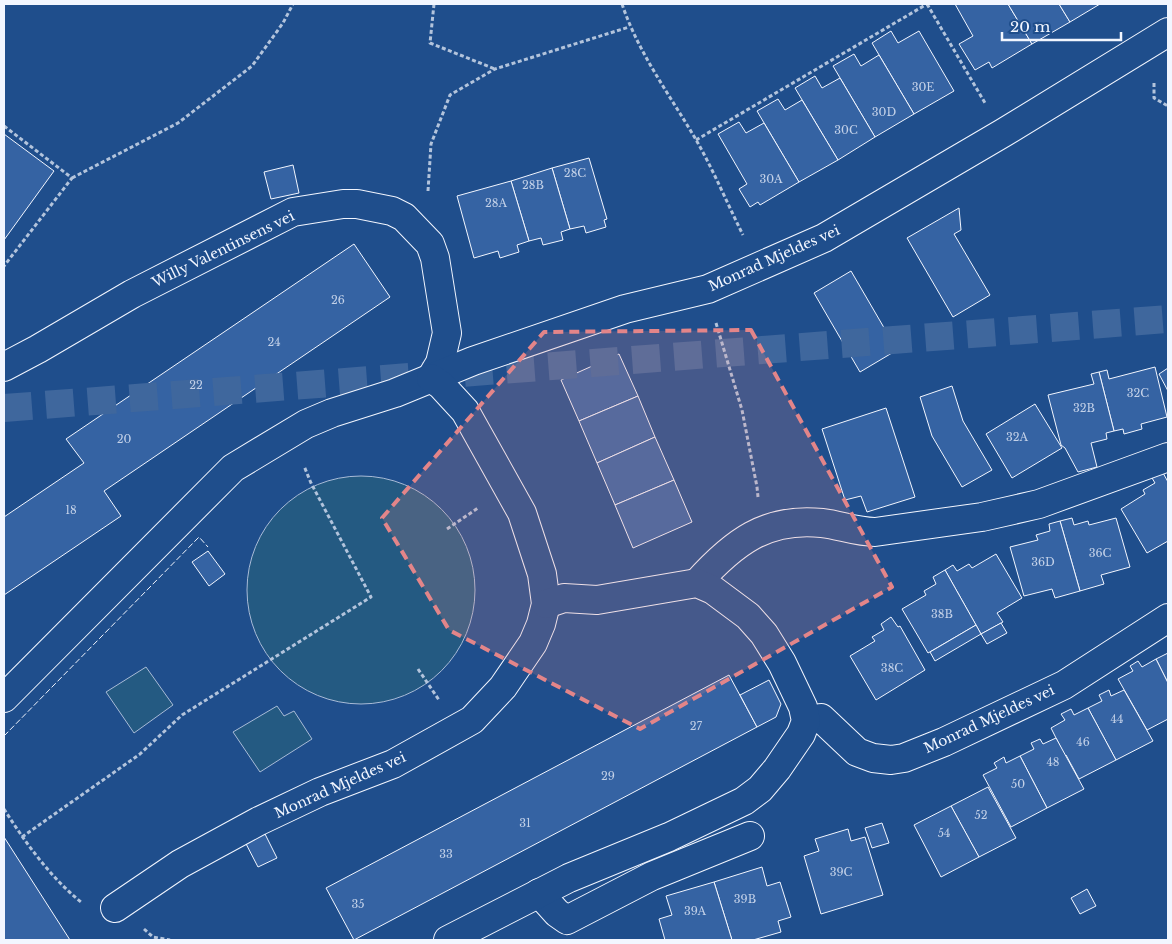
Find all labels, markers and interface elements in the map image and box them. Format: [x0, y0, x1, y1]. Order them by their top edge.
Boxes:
scale bar [1002, 10, 1121, 42]
text: 20 m [1010, 17, 1050, 36]
house number: 30E [912, 80, 934, 94]
house number: 30D [872, 105, 896, 119]
house number: 30C [834, 123, 858, 137]
house number: 28C [564, 166, 586, 180]
house number: 30A [760, 172, 783, 186]
house number: 28B [522, 178, 544, 192]
house number: 28A [485, 196, 507, 210]
street label: Willy Valentinsens vei [148, 207, 297, 292]
street label: Monrad Mjeldes vei [705, 221, 843, 295]
house number: 26 [331, 293, 345, 307]
house number: 24 [267, 335, 281, 349]
house number: 22 [189, 378, 203, 392]
house number: 32C [1127, 386, 1149, 400]
house number: 32B [1073, 401, 1095, 415]
house number: 32A [1006, 430, 1029, 444]
house number: 20 [117, 432, 131, 446]
house number: 18 [65, 503, 77, 517]
house number: 36C [1089, 546, 1112, 560]
house number: 36D [1031, 555, 1055, 569]
house number: 38B [931, 607, 953, 621]
house number: 38C [881, 661, 903, 675]
street label: Monrad Mjeldes vei [921, 681, 1057, 757]
house number: 44 [1111, 712, 1123, 726]
house number: 27 [690, 719, 703, 733]
house number: 46 [1076, 735, 1090, 749]
street label: Monrad Mjeldes vei [271, 748, 409, 822]
house number: 48 [1046, 755, 1060, 769]
house number: 29 [601, 769, 615, 783]
house number: 50 [1011, 777, 1025, 791]
house number: 52 [974, 808, 988, 822]
house number: 31 [519, 816, 531, 830]
house number: 54 [938, 826, 950, 840]
house number: 33 [439, 847, 453, 861]
house number: 39C [830, 865, 853, 879]
house number: 39B [734, 892, 756, 906]
house number: 35 [351, 897, 365, 911]
house number: 39A [684, 904, 707, 918]

